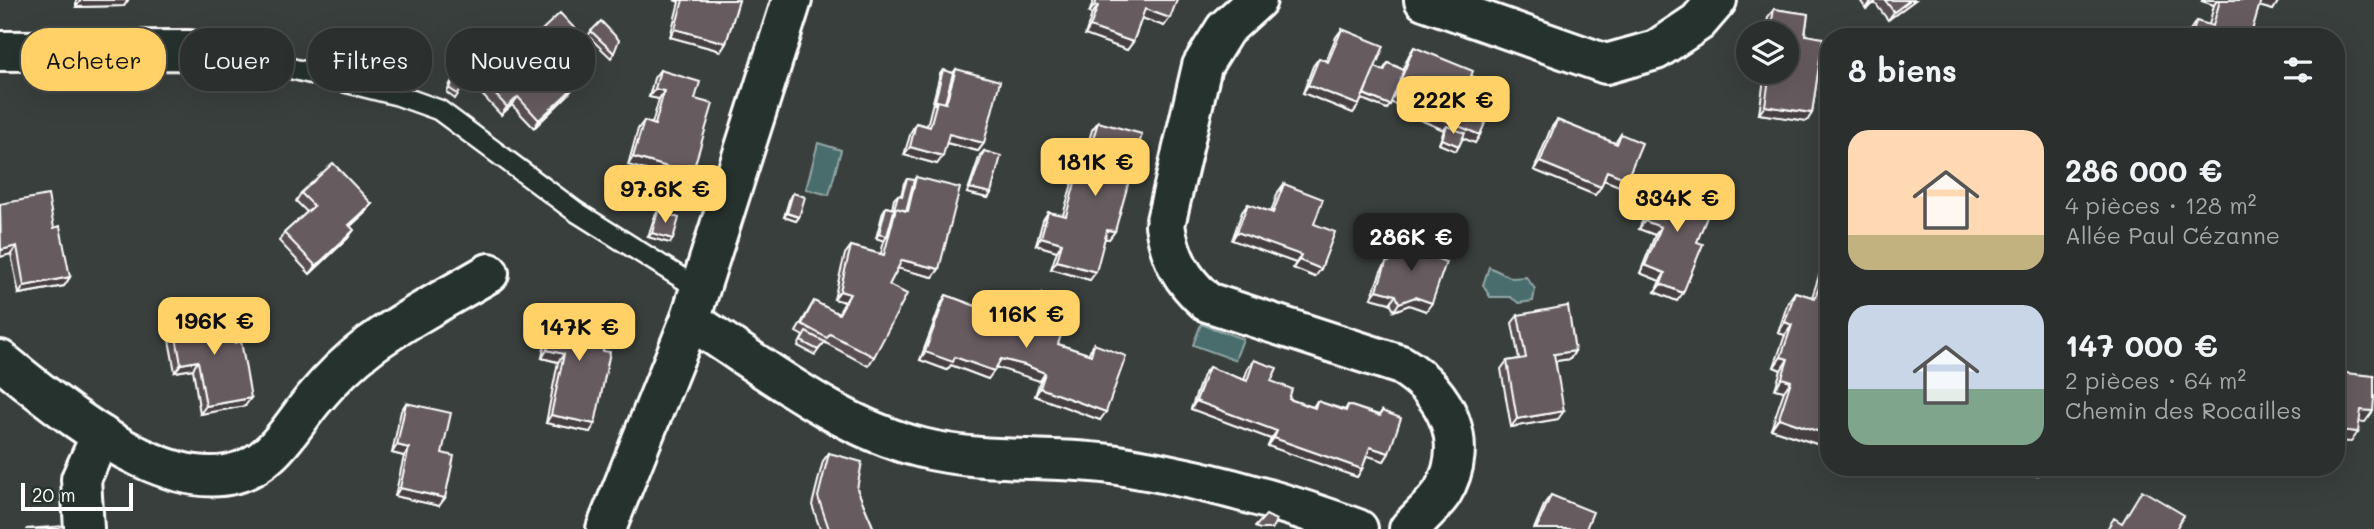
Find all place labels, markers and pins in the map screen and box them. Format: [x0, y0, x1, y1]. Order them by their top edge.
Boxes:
pin: 222K € [1396, 76, 1510, 136]
pin: 181K € [1038, 138, 1152, 198]
pin: 97.6K € [600, 166, 730, 225]
pin: 334K € [1620, 174, 1734, 234]
pin: 286K € [1354, 214, 1468, 273]
pin: 116K € [969, 290, 1083, 350]
pin: 196K € [157, 298, 271, 357]
pin: 147K € [522, 304, 636, 363]

